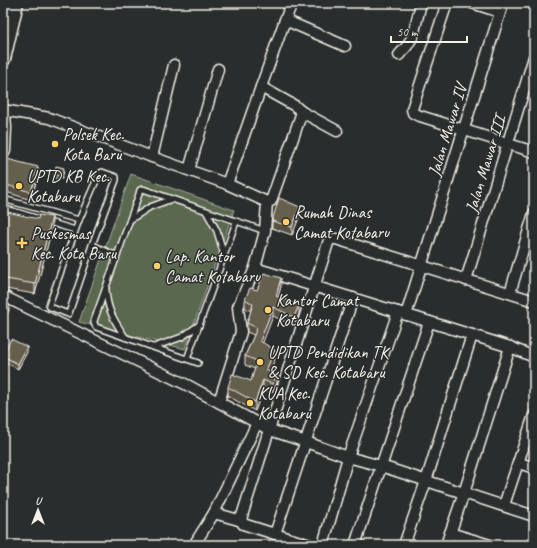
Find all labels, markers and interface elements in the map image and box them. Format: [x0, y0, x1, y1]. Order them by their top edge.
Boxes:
scale bar [391, 18, 467, 44]
text: 50 m [397, 24, 419, 40]
street label: Jalan Mawar IV [423, 78, 473, 180]
street label: Jalan Mawar III [460, 110, 511, 216]
place label: Polsek Kec. Kota Baru [63, 124, 125, 165]
marker: Polsek Kec. Kota Baru [50, 139, 60, 149]
place label: UPTD KB Kec. Kotabaru [27, 166, 110, 207]
marker: UPTD KB Kec. Kotabaru [14, 181, 24, 191]
place label: Rumah Dinas Camat Kotabaru [294, 202, 391, 243]
marker: Rumah Dinas Camat Kotabaru [281, 217, 291, 227]
place label: Puskesmas Kec. Kota Baru [31, 223, 118, 264]
marker: Puskesmas Kec. Kota Baru [16, 237, 28, 249]
place label: Lap. Kantor Camat Kotabaru [165, 246, 262, 287]
marker: Lap. Kantor Camat Kotabaru [152, 261, 162, 271]
place label: Kantor Camat Kotabaru [276, 290, 361, 331]
marker: Kantor Camat Kotabaru [263, 305, 273, 315]
place label: UPTD Pendidikan TK & SD Kec. Kotabaru [268, 342, 390, 383]
marker: UPTD Pendidikan TK & SD Kec. Kotabaru [255, 357, 265, 367]
place label: KUA Kec. Kotabaru [258, 383, 313, 424]
marker: KUA Kec. Kotabaru [245, 398, 255, 408]
north arrow [18, 490, 58, 530]
text: U [35, 493, 43, 507]

